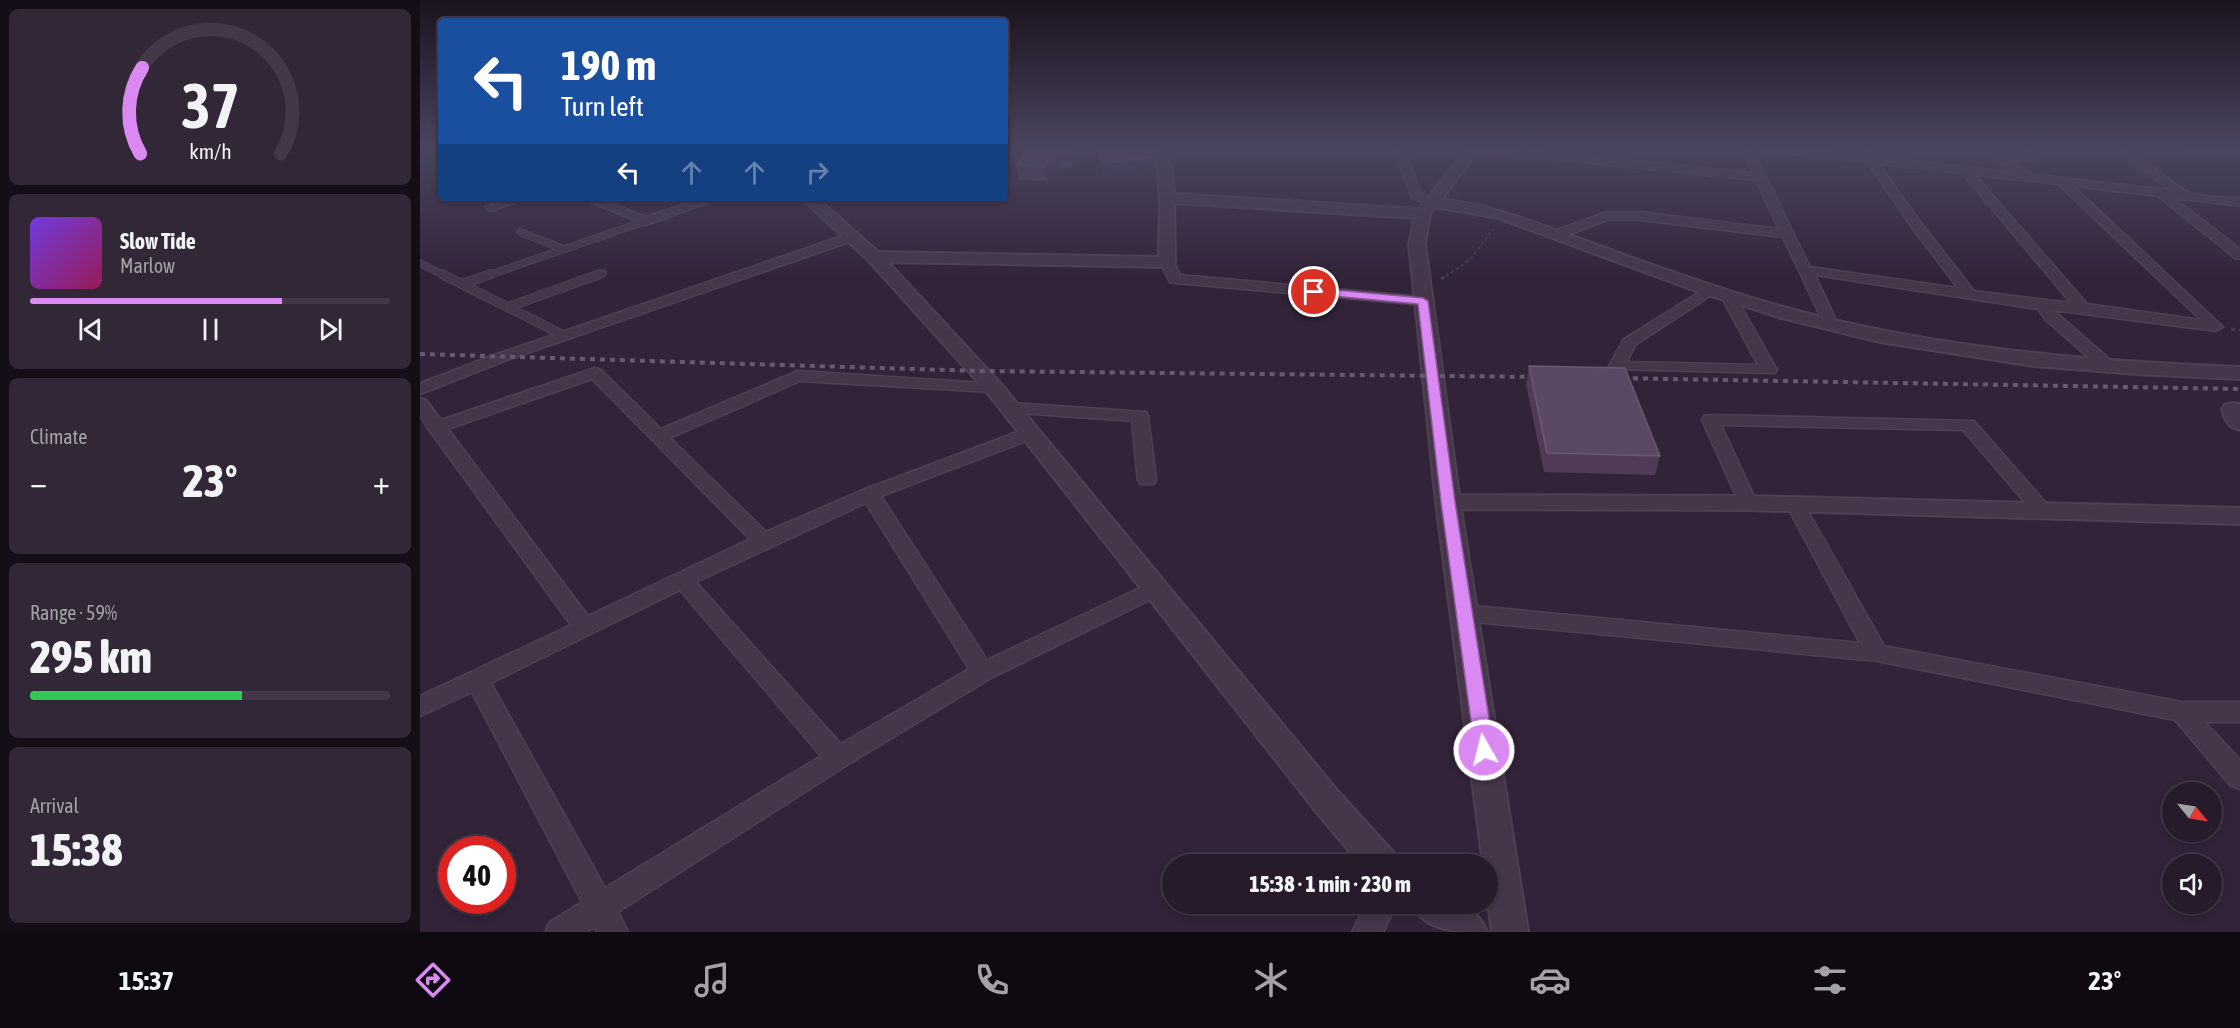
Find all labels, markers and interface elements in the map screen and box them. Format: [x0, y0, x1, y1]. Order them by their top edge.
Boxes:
text: 190 m [561, 41, 656, 89]
icon: left [462, 42, 540, 120]
text: 37 [181, 70, 239, 141]
text: Turn left [561, 91, 644, 122]
text: km/h [189, 139, 231, 164]
icon: left [612, 156, 645, 189]
icon: ahead [675, 156, 708, 189]
icon: ahead [738, 156, 771, 189]
icon: right [801, 156, 834, 189]
text: Slow Tide [120, 228, 196, 254]
text: Marlow [120, 254, 175, 277]
pin [1288, 266, 1339, 317]
icon: arrive [1297, 275, 1330, 308]
icon: previous [74, 313, 107, 346]
icon: pause [194, 313, 227, 346]
icon: next [314, 313, 347, 346]
text: Climate [30, 425, 87, 448]
text: 23° [183, 455, 237, 507]
text: − [30, 463, 47, 501]
text: + [373, 463, 390, 501]
text: Range · 59% [30, 601, 117, 624]
text: 295 km [30, 631, 152, 683]
position arrow [1452, 718, 1516, 782]
north arrow [2162, 782, 2222, 842]
map controls [2162, 782, 2222, 914]
text: Arrival [30, 794, 79, 817]
text: 15:38 [30, 824, 123, 876]
speed limit sign: 40 [438, 836, 516, 914]
button: sound [2162, 854, 2222, 914]
text: 15:38 · 1 min · 230 m [1249, 871, 1411, 897]
icon: directions [412, 959, 454, 1001]
icon: music [691, 959, 733, 1001]
icon: phone [971, 959, 1013, 1001]
icon: climate [1250, 959, 1292, 1001]
icon: car [1529, 959, 1571, 1001]
icon: filters [1809, 959, 1851, 1001]
text: 15:37 [119, 965, 174, 996]
text: 23° [2088, 965, 2121, 996]

